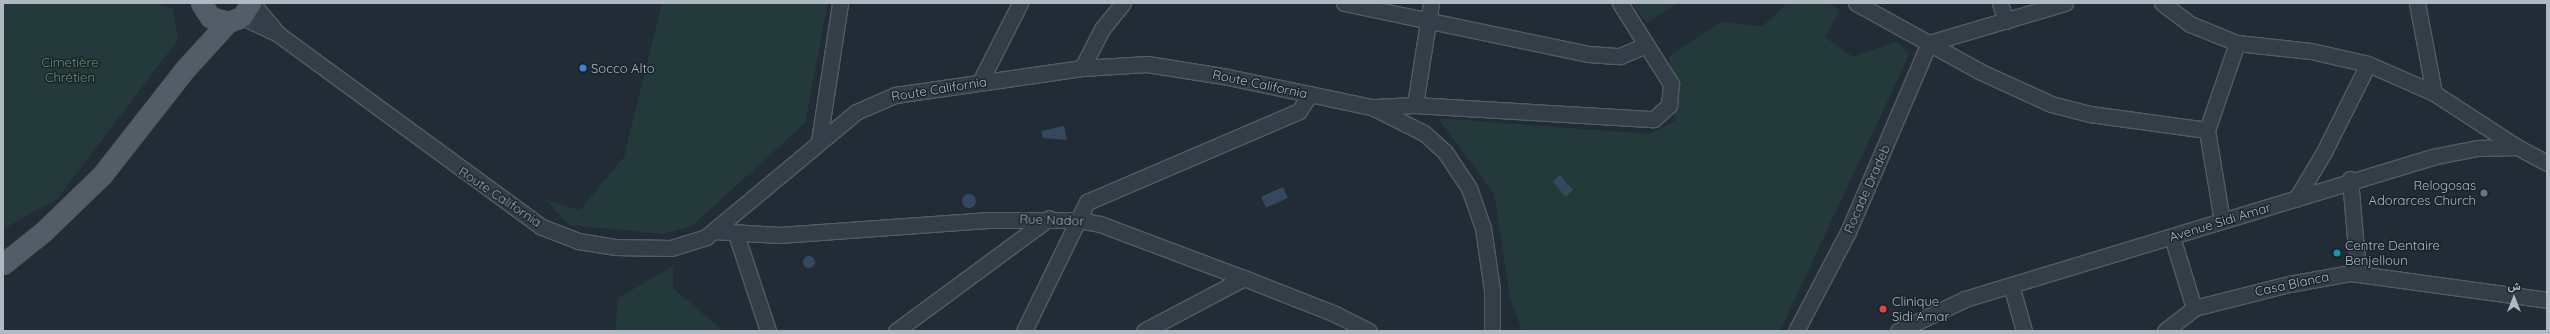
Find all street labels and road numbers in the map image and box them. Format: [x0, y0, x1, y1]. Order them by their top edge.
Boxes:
street label: Route California [1211, 66, 1309, 102]
street label: Route California [890, 74, 988, 104]
street label: Rocade Dradeb [1841, 142, 1893, 236]
street label: Route California [456, 164, 544, 230]
street label: Avenue Sidi Amar [2167, 199, 2273, 245]
street label: Rue Nador [1019, 211, 1085, 229]
street label: Casa Blanca [2253, 269, 2331, 299]

